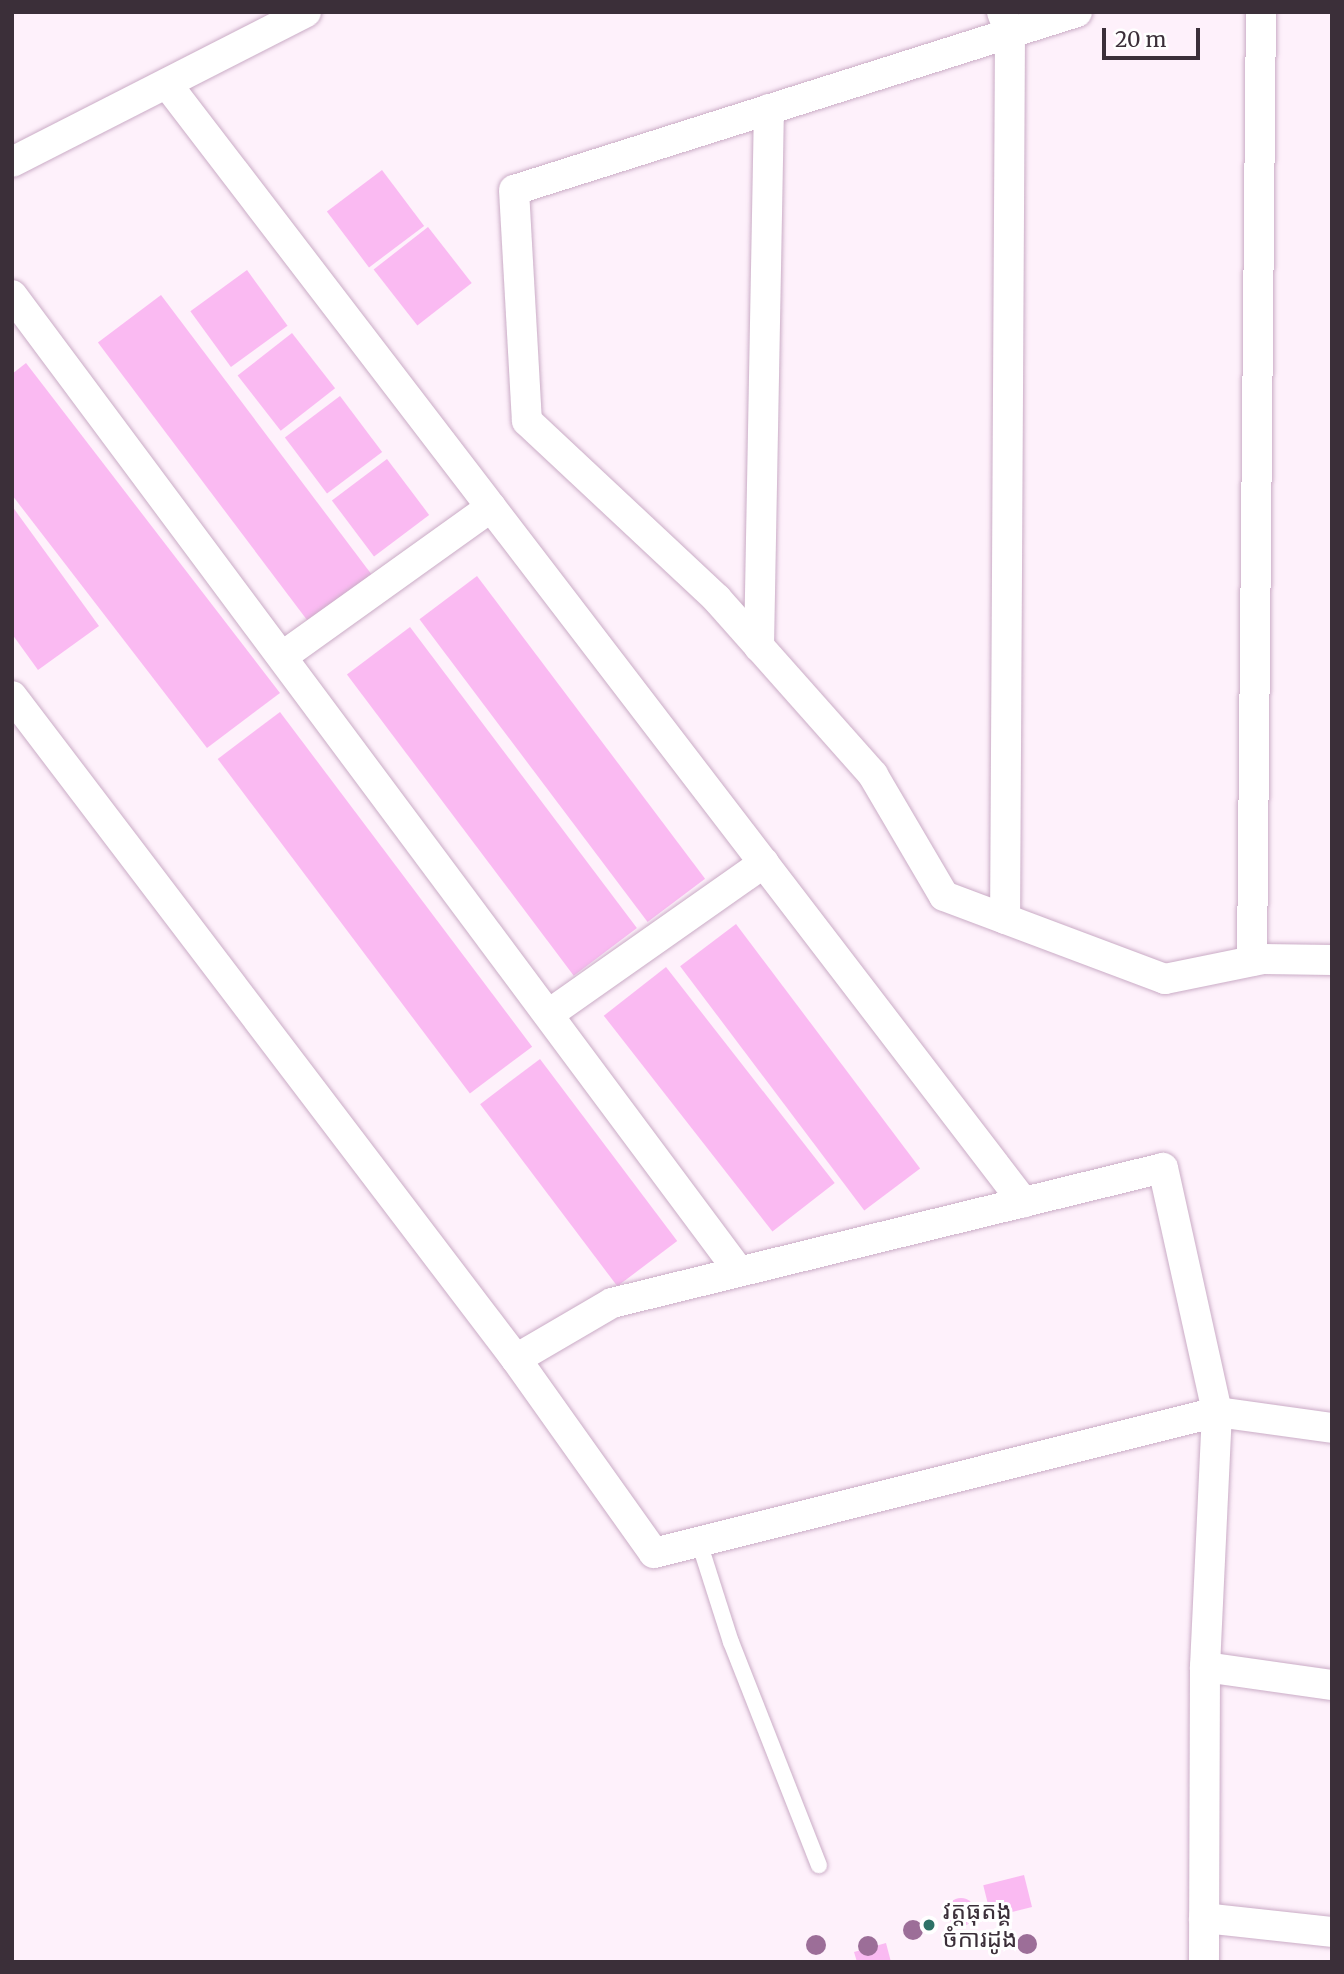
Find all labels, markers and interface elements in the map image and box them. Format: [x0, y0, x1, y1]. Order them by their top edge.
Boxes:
scale bar [1106, 14, 1204, 58]
text: 20 m [1115, 26, 1166, 53]
place label: វត្តធុតង្គ ចំការដូង [943, 1897, 1017, 1953]
marker: វត្តធុតង្គ ចំការដូង [921, 1917, 937, 1933]

